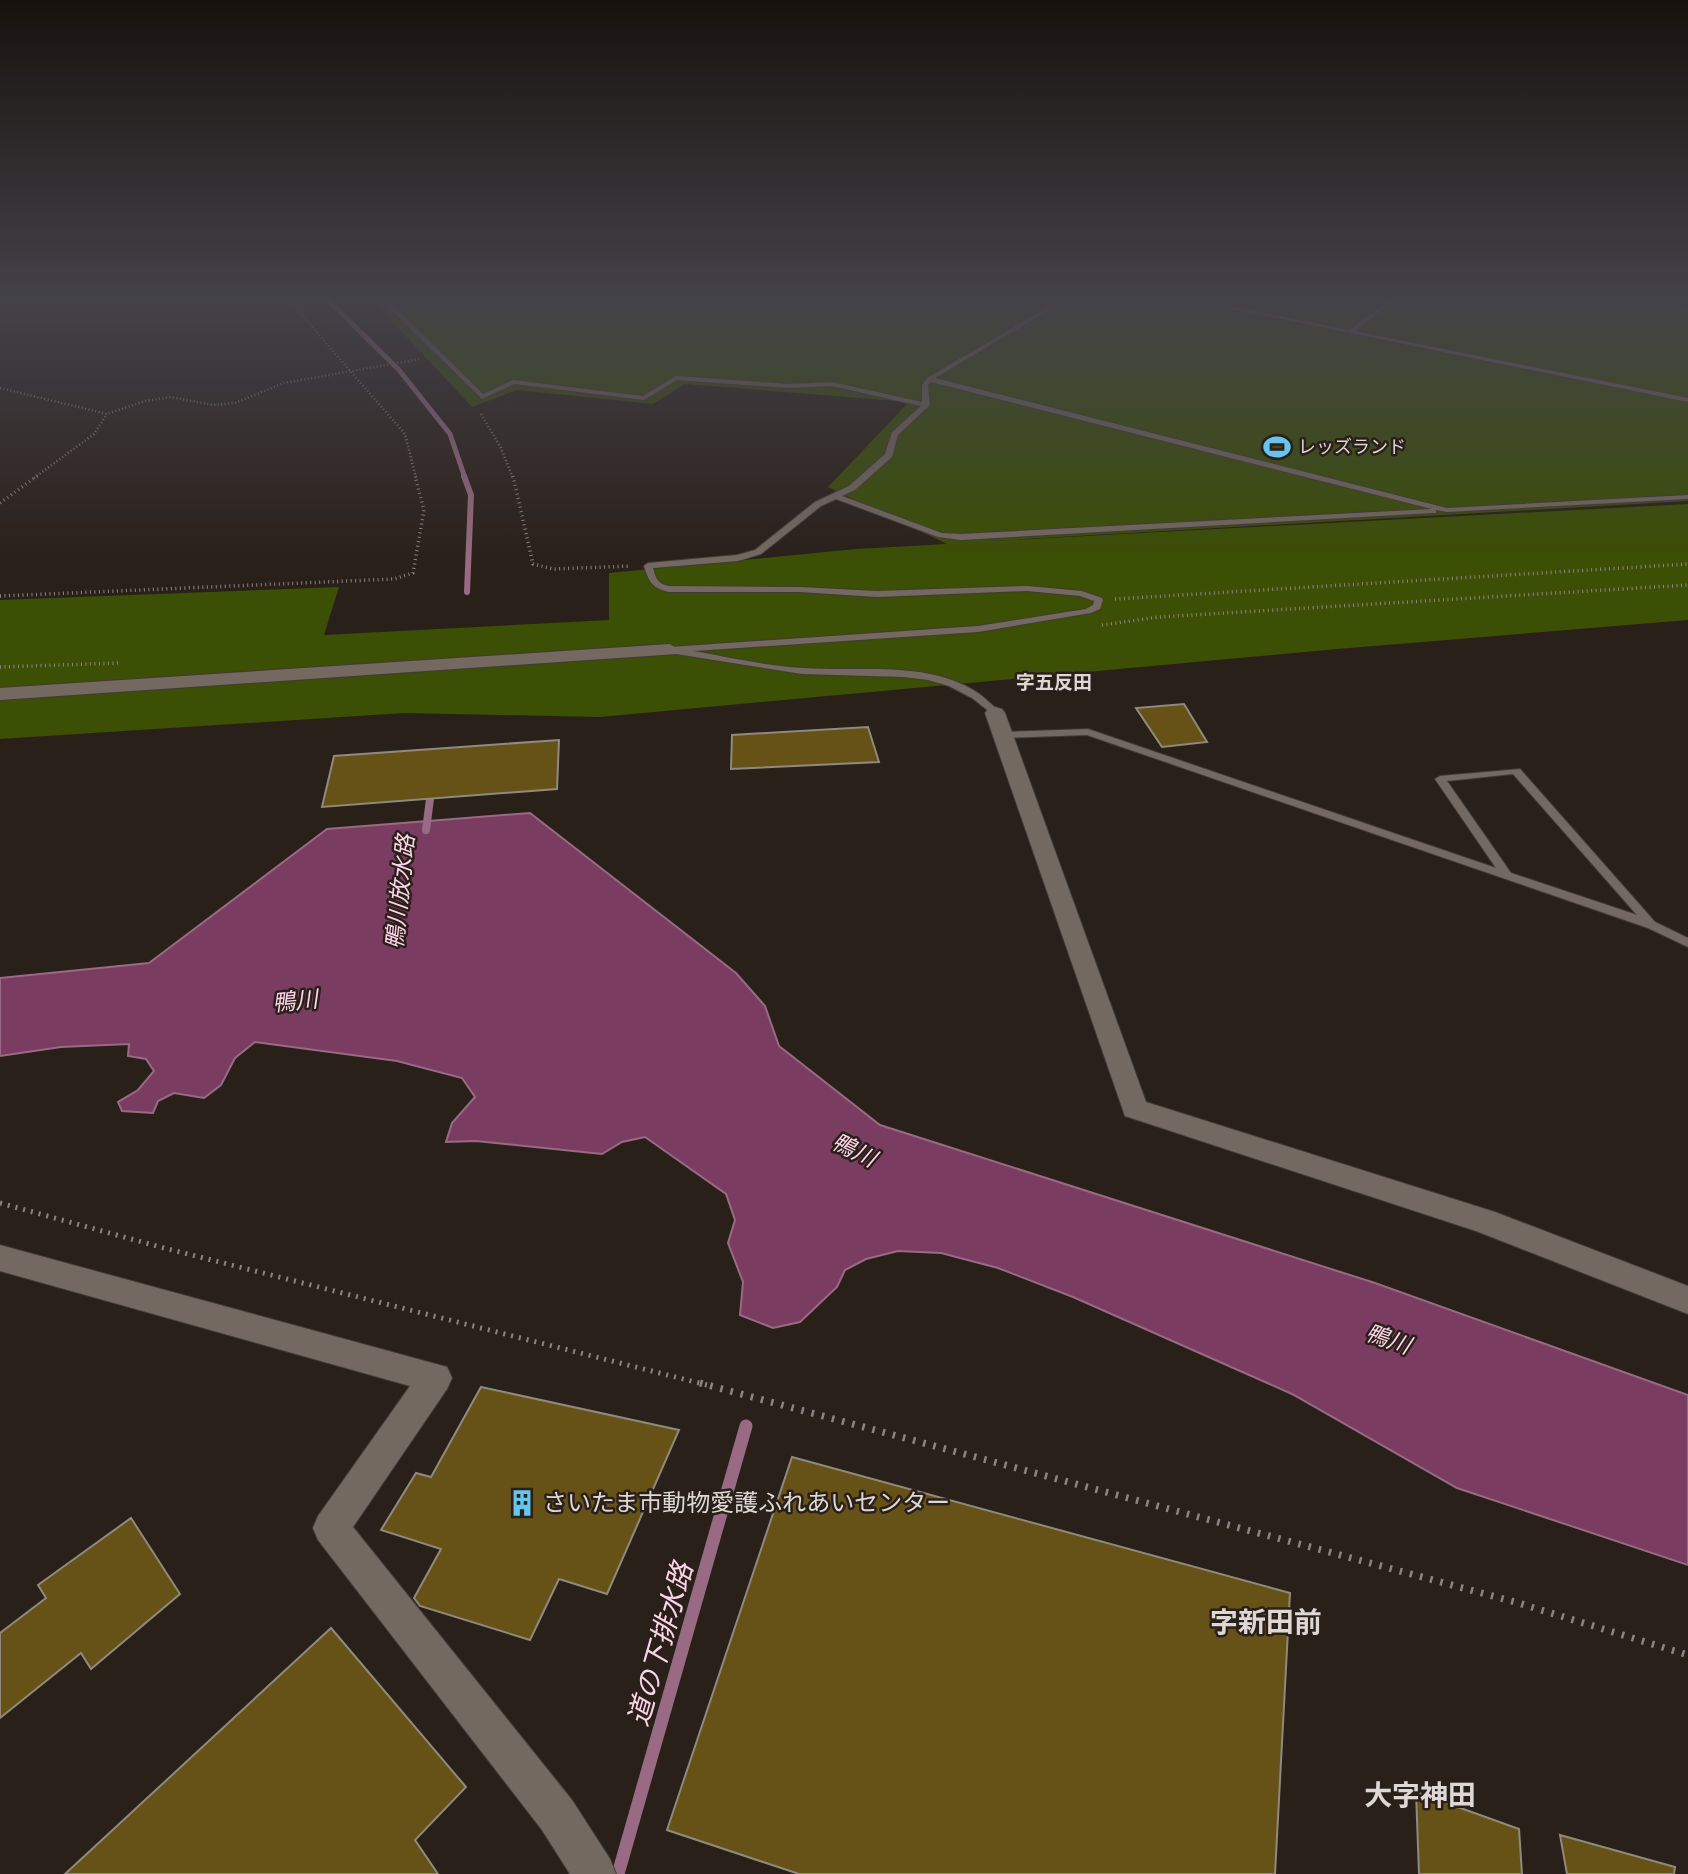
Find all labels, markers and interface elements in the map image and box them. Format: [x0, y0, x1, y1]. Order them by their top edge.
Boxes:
sports icon: レッズランド [1262, 432, 1292, 462]
place label: レッズランド [1298, 435, 1406, 458]
district label: 字五反田 [1016, 670, 1092, 694]
water label: 鴨川放水路 [379, 831, 420, 951]
water label: 鴨川 [271, 983, 322, 1017]
water label: 鴨川 [827, 1126, 884, 1174]
water label: 鴨川 [1362, 1317, 1417, 1361]
place label: さいたま市動物愛護ふれあいセンター [543, 1487, 950, 1517]
building icon: さいたま市動物愛護ふれあいセンター [507, 1488, 537, 1518]
water label: 道の下排水路 [620, 1556, 700, 1729]
district label: 字新田前 [1210, 1604, 1322, 1639]
district label: 大字神田 [1364, 1777, 1476, 1812]

